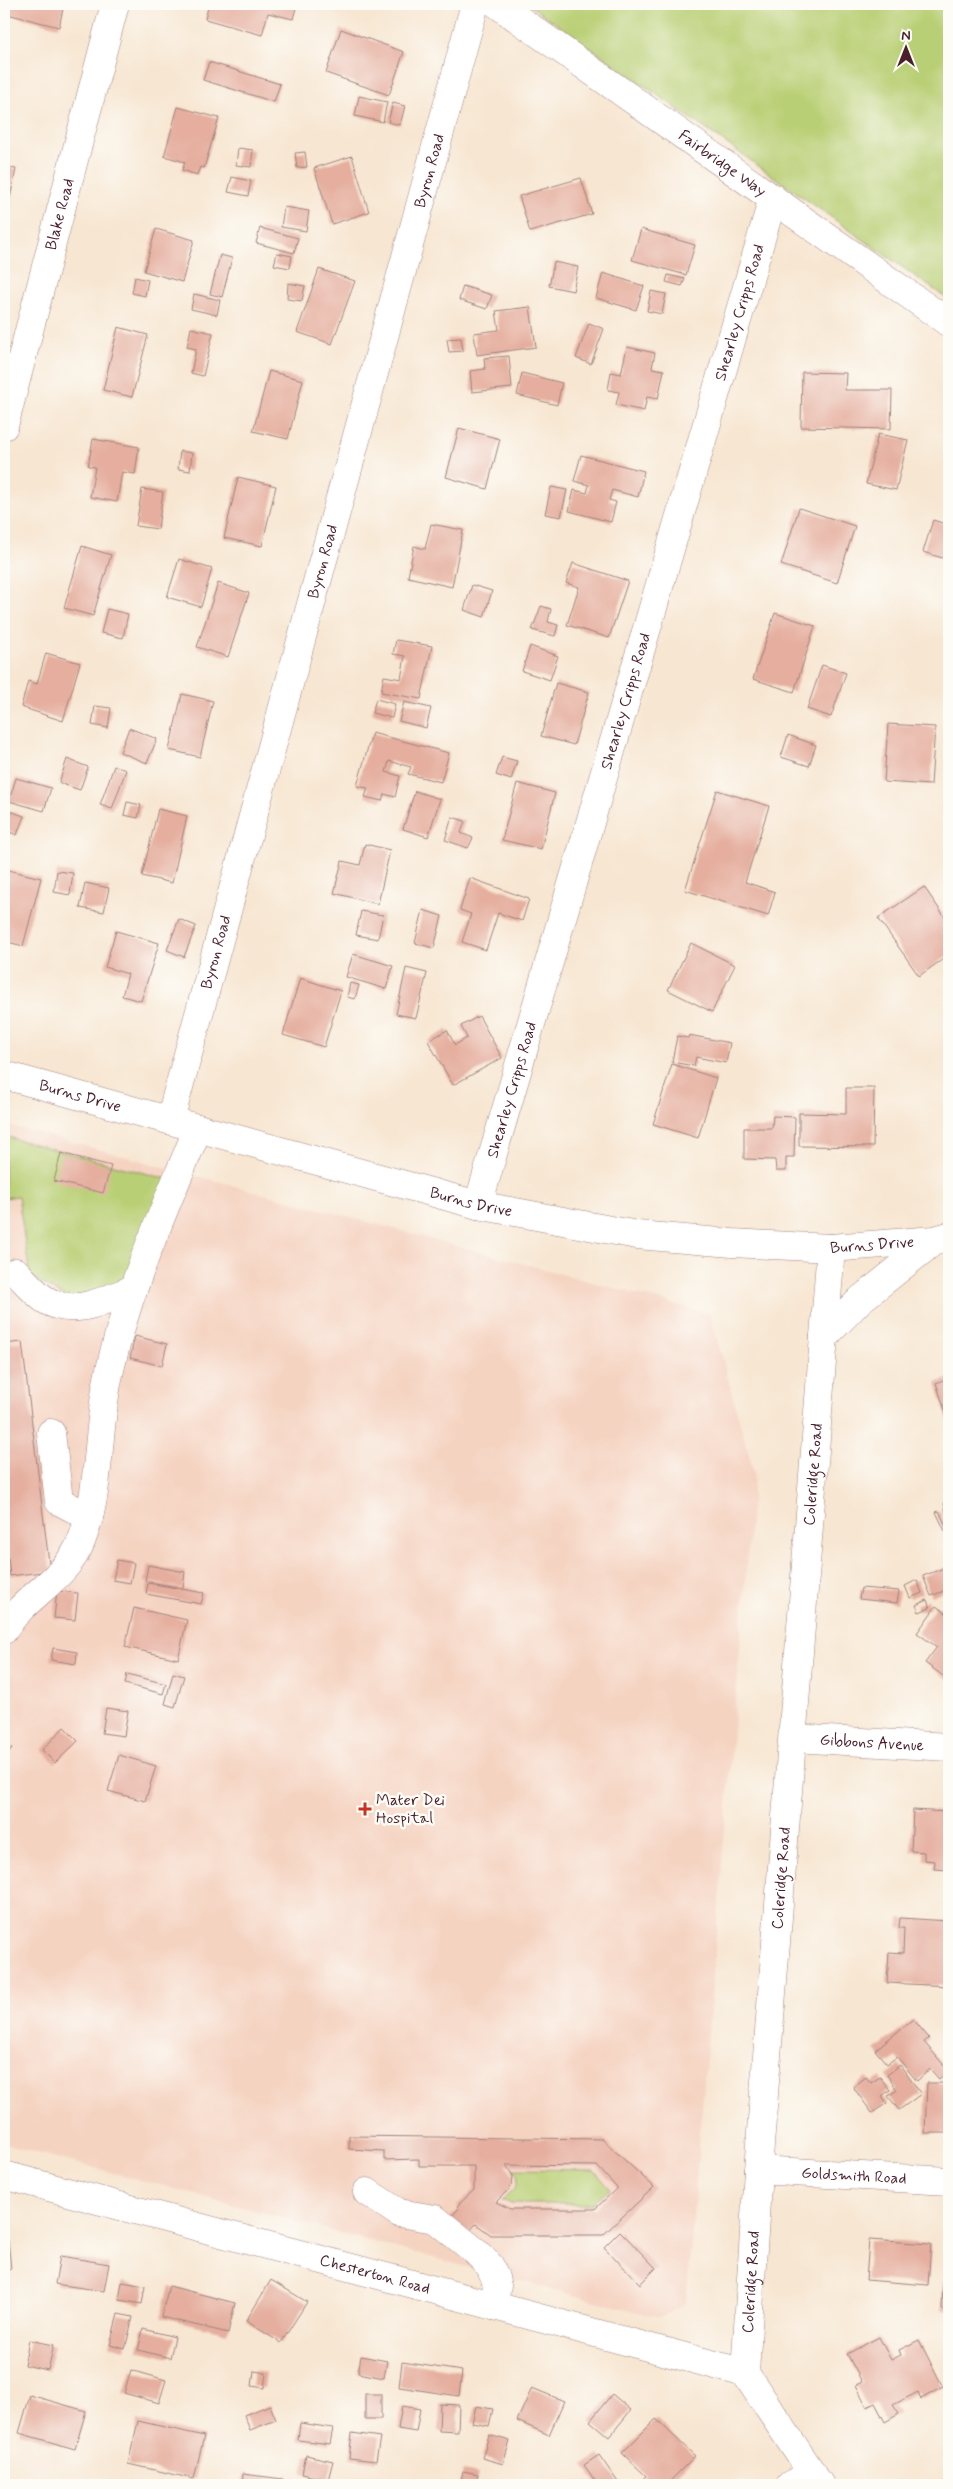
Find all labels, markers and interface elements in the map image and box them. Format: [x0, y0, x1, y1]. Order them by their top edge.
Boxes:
north arrow [880, 22, 930, 72]
text: N [901, 27, 911, 45]
street label: Fairbridge Way [674, 125, 771, 201]
street label: Byron Road [409, 131, 450, 210]
street label: Blake Road [40, 176, 79, 252]
street label: Shearley Cripps Road [710, 242, 769, 383]
street label: Byron Road [303, 522, 343, 601]
street label: Shearley Cripps Road [596, 630, 656, 772]
street label: Byron Road [196, 913, 236, 991]
street label: Shearley Cripps Road [482, 1019, 542, 1161]
street label: Burns Drive [37, 1075, 124, 1117]
street label: Burns Drive [427, 1182, 514, 1222]
street label: Burns Drive [829, 1231, 915, 1259]
street label: Coleridge Road [799, 1422, 828, 1526]
street label: Gibbons Avenue [819, 1729, 925, 1756]
place label: Mater Dei Hospital [376, 1790, 445, 1829]
marker: Mater Dei Hospital [358, 1802, 372, 1816]
street label: Coleridge Road [767, 1826, 796, 1930]
street label: Goldsmith Road [801, 2162, 907, 2189]
street label: Coleridge Road [737, 2230, 765, 2334]
street label: Chesterton Road [317, 2249, 433, 2299]

